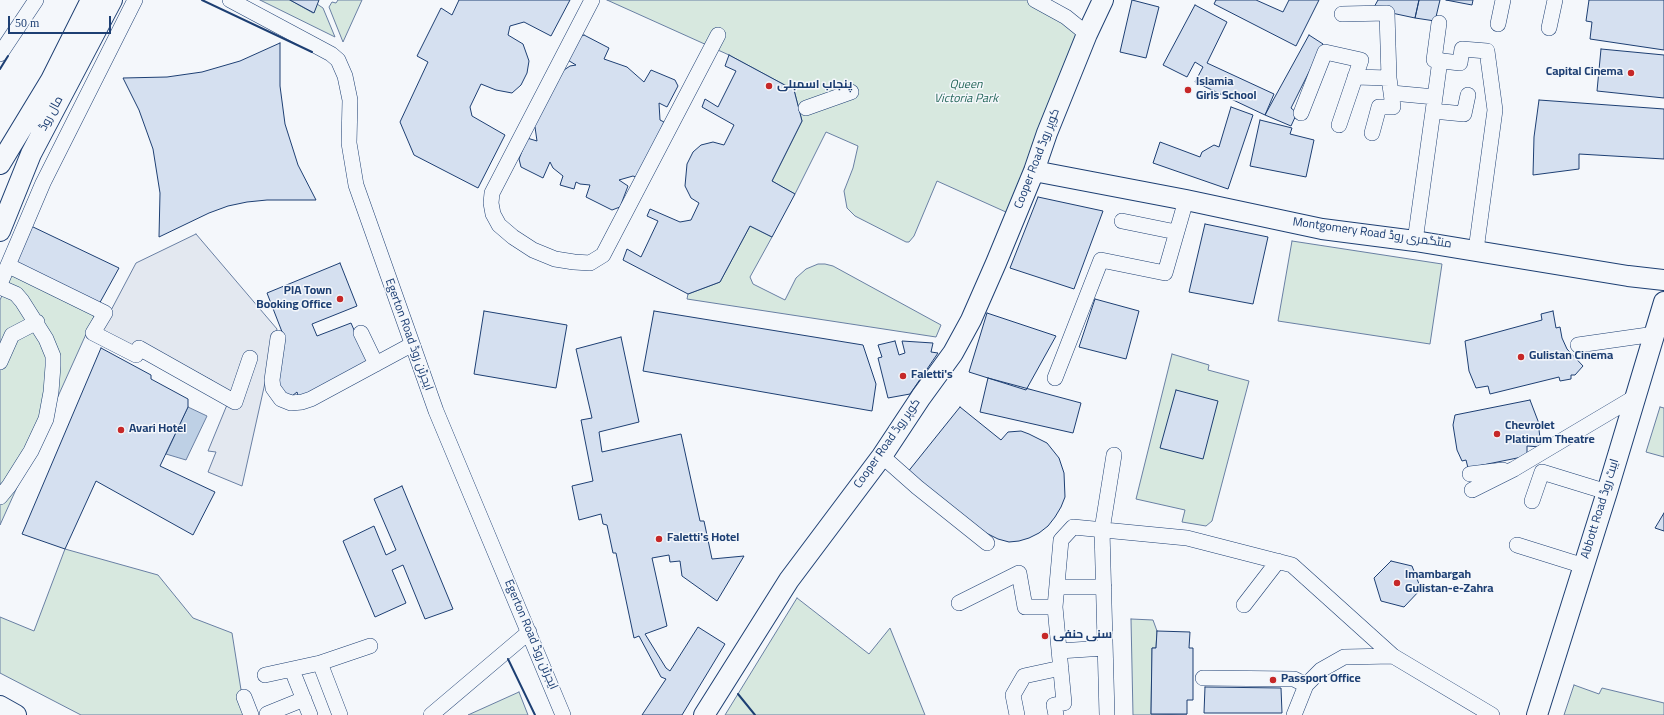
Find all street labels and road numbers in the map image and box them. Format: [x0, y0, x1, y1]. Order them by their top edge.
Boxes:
street label: مال روڈ [37, 94, 67, 134]
street label: Cooper Road کوپر روڈ [1012, 107, 1064, 211]
street label: Montgomery Road منٹگمری روڈ [1291, 216, 1453, 252]
street label: Egerton Road ایجرٹن روڈ [381, 277, 435, 393]
street label: Cooper Road کوپر روڈ [852, 396, 924, 492]
street label: Abbott Road ایبٹ روڈ [1579, 457, 1623, 561]
street label: Egerton Road ایجرٹن روڈ [500, 578, 560, 692]

